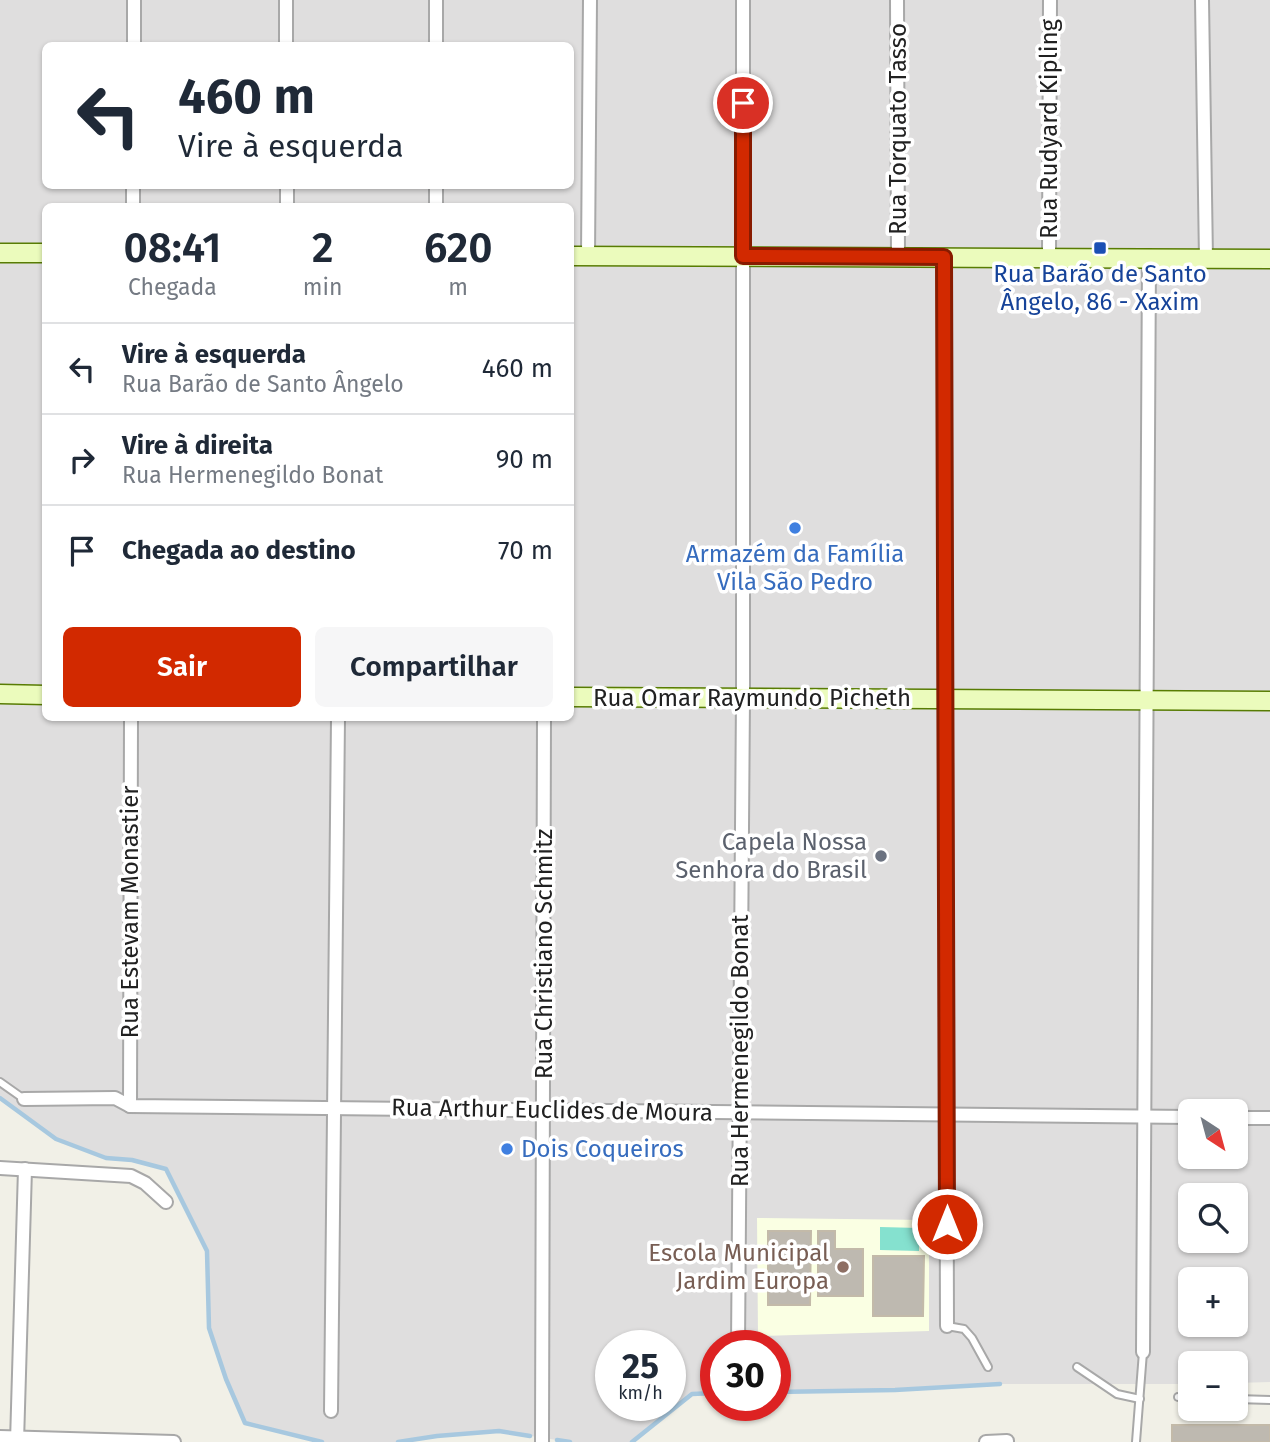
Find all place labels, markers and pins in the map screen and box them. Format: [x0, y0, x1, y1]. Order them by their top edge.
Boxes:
pin [713, 73, 773, 133]
marker: Rua Barão de Santo Ângelo, 86 - Xaxim [1092, 240, 1108, 256]
place label: Rua Barão de Santo Ângelo, 86 - Xaxim [993, 260, 1207, 316]
marker: Armazém da Família Vila São Pedro [787, 520, 803, 536]
place label: Armazém da Família Vila São Pedro [686, 540, 904, 596]
place label: Capela Nossa Senhora do Brasil [675, 828, 867, 884]
marker: Capela Nossa Senhora do Brasil [873, 848, 889, 864]
place label: Dois Coqueiros [521, 1135, 684, 1163]
marker: Dois Coqueiros [499, 1141, 515, 1157]
place label: Escola Municipal Jardim Europa [648, 1239, 829, 1295]
marker: Escola Municipal Jardim Europa [835, 1259, 851, 1275]

